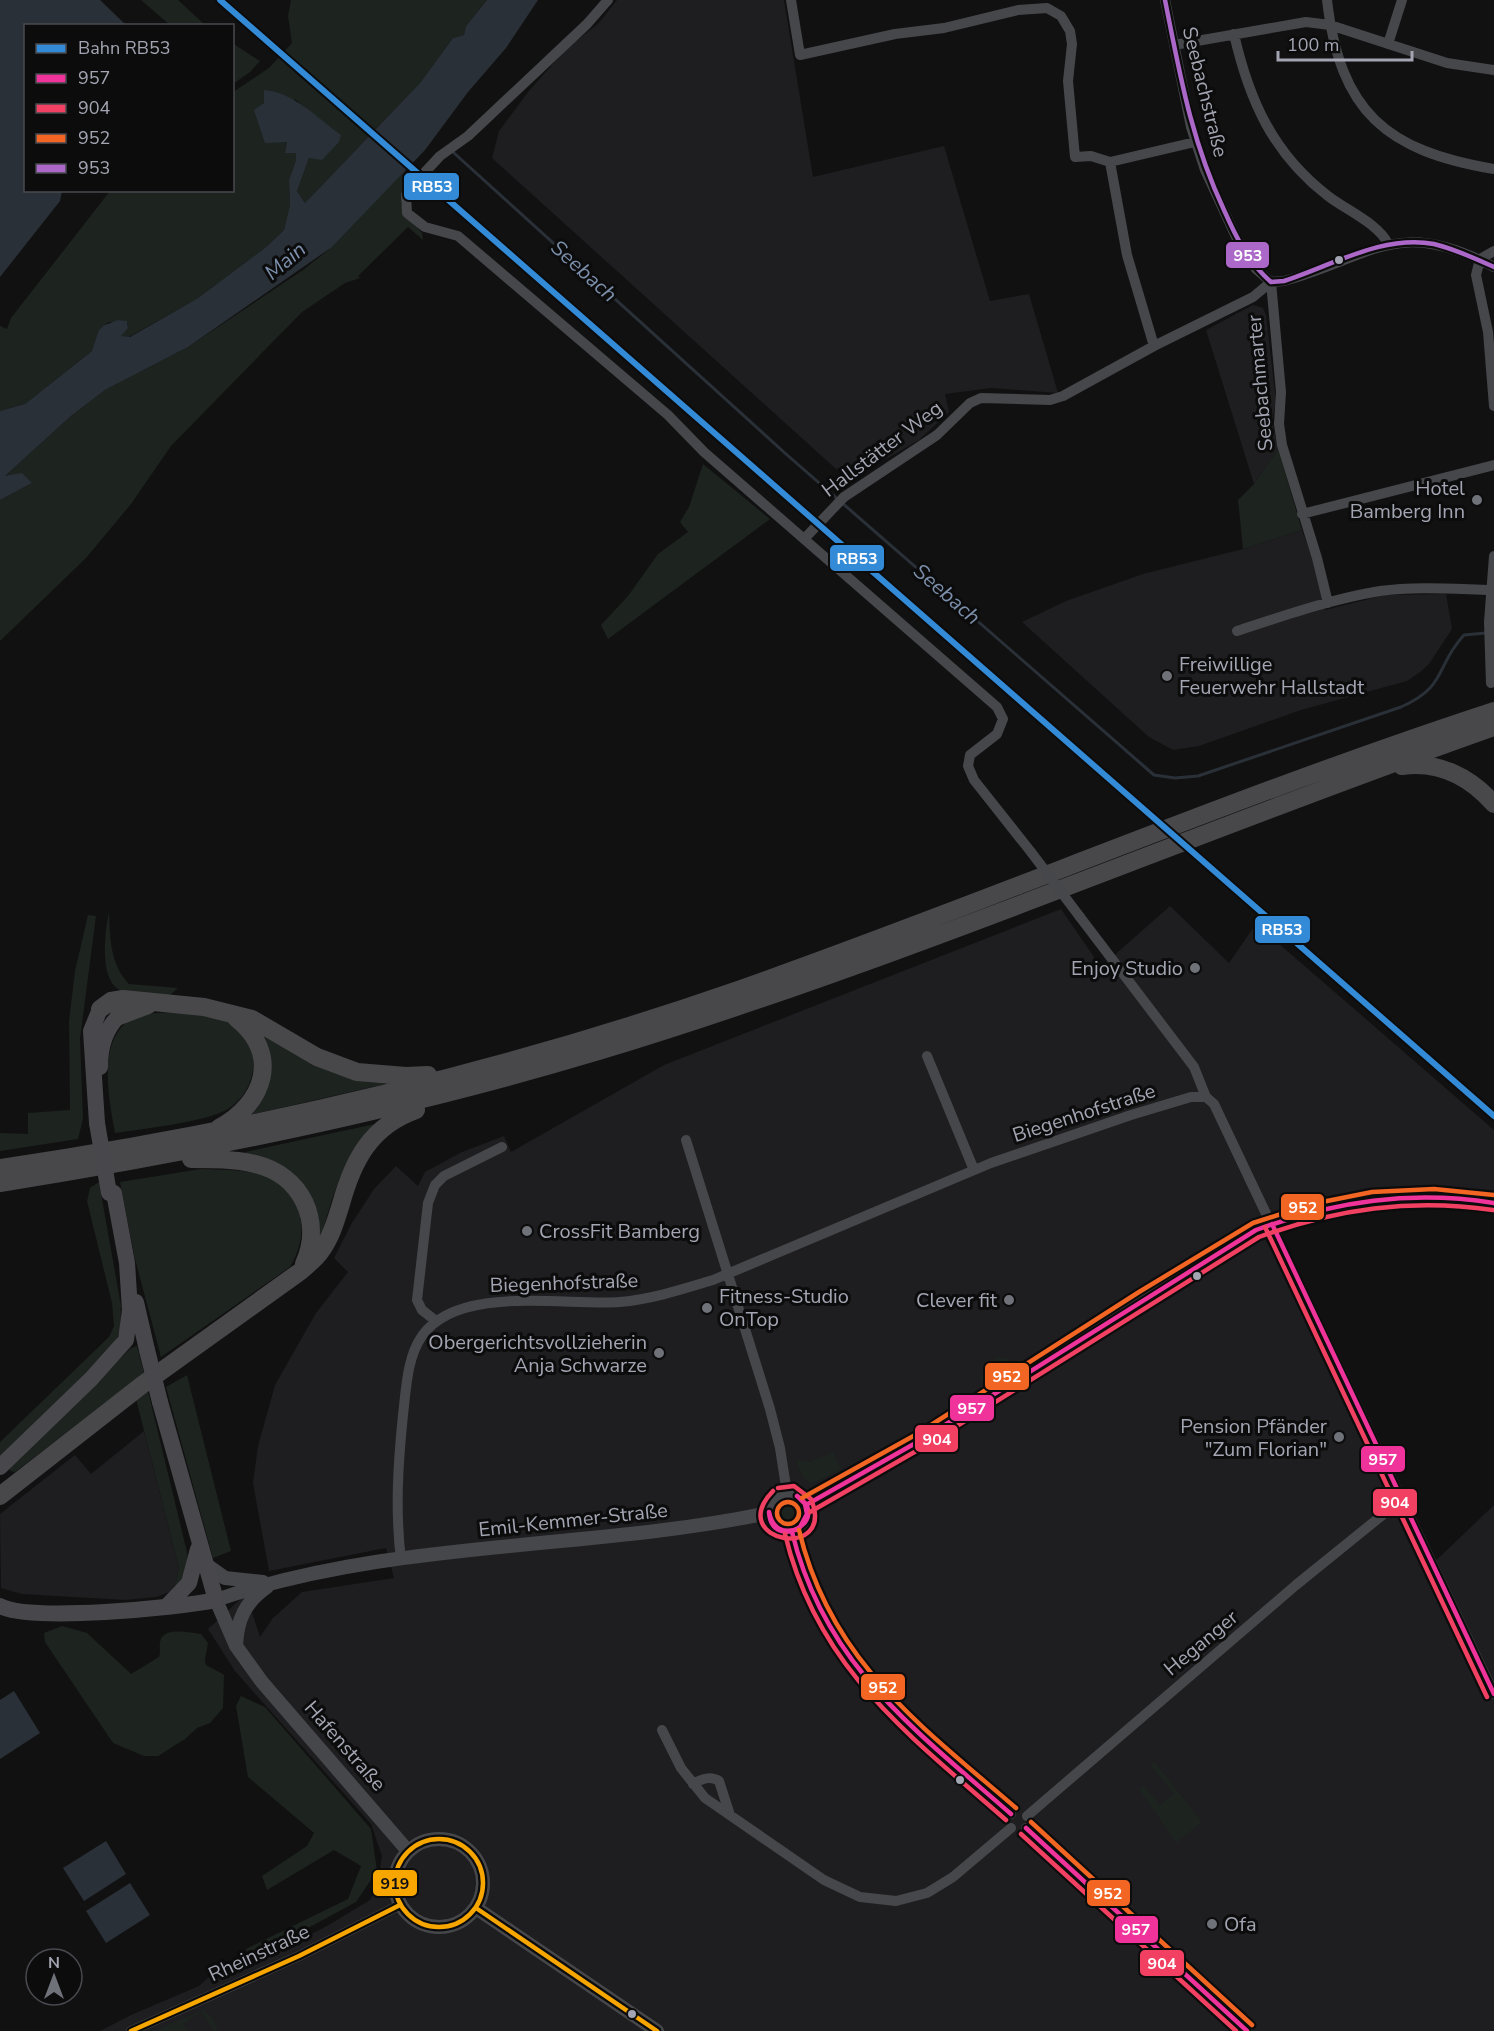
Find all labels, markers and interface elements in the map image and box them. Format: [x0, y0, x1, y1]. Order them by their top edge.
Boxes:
legend [24, 24, 234, 192]
street label: Seebachstraße [1176, 24, 1234, 160]
scale bar [1278, 24, 1412, 62]
text: 100 m [1287, 33, 1339, 57]
text: Bahn RB53 [78, 36, 171, 60]
text: 957 [78, 66, 110, 90]
text: 904 [78, 96, 111, 120]
text: 952 [78, 126, 110, 150]
text: 953 [78, 156, 110, 180]
line badge: RB53 [403, 172, 460, 201]
text: RB53 [411, 176, 453, 198]
water label: Seebach [545, 234, 623, 308]
water label: Main [258, 236, 312, 286]
line badge: 953 [1225, 241, 1270, 269]
text: 953 [1234, 245, 1262, 267]
unlabelled marker [1333, 254, 1345, 266]
street label: Seebachmarter [1241, 314, 1279, 452]
street label: Hallstätter Weg [816, 395, 948, 503]
place label: Hotel Bamberg Inn [1350, 475, 1465, 525]
marker: Hotel Bamberg Inn [1470, 493, 1484, 507]
line badge: RB53 [829, 544, 885, 572]
text: RB53 [836, 548, 878, 570]
water label: Seebach [908, 557, 986, 631]
place label: Freiwillige Feuerwehr Hallstadt [1179, 651, 1365, 701]
marker: Freiwillige Feuerwehr Hallstadt [1160, 669, 1174, 683]
line badge: RB53 [1254, 915, 1311, 944]
text: RB53 [1261, 919, 1303, 941]
place label: Enjoy Studio [1071, 955, 1183, 982]
marker: Enjoy Studio [1188, 961, 1202, 975]
street label: Biegenhofstraße [1009, 1077, 1159, 1149]
line badge: 952 [1280, 1193, 1325, 1221]
text: 952 [1289, 1197, 1317, 1219]
place label: CrossFit Bamberg [539, 1218, 700, 1245]
marker: CrossFit Bamberg [520, 1224, 534, 1238]
street label: Biegenhofstraße [489, 1267, 639, 1299]
unlabelled marker [1191, 1270, 1203, 1282]
place label: Fitness-Studio OnTop [719, 1283, 849, 1333]
place label: Clever fit [916, 1287, 998, 1314]
marker: Clever fit [1002, 1293, 1016, 1307]
marker: Fitness-Studio OnTop [700, 1301, 714, 1315]
place label: Obergerichtsvollzieherin Anja Schwarze [428, 1329, 647, 1379]
marker: Obergerichtsvollzieherin Anja Schwarze [652, 1346, 666, 1360]
line badge: 952 [984, 1362, 1030, 1391]
text: 952 [993, 1366, 1021, 1388]
line badge: 957 [949, 1394, 995, 1422]
text: 957 [958, 1398, 986, 1420]
place label: Pension Pfänder "Zum Florian" [1180, 1413, 1327, 1463]
line badge: 904 [914, 1424, 959, 1453]
text: 904 [923, 1429, 952, 1451]
marker: Pension Pfänder "Zum Florian" [1332, 1430, 1346, 1444]
line badge: 957 [1360, 1445, 1406, 1473]
text: 957 [1369, 1449, 1397, 1471]
line badge: 904 [1372, 1488, 1418, 1517]
text: 904 [1381, 1492, 1410, 1514]
street label: Emil-Kemmer-Straße [477, 1497, 669, 1543]
street label: Heganger [1158, 1604, 1244, 1682]
line badge: 952 [860, 1673, 906, 1701]
text: 952 [869, 1677, 897, 1699]
street label: Hafenstraße [298, 1695, 392, 1797]
unlabelled marker [954, 1774, 966, 1786]
line badge: 919 [372, 1869, 418, 1897]
text: 919 [381, 1873, 409, 1895]
line badge: 952 [1086, 1879, 1131, 1907]
text: 952 [1094, 1883, 1122, 1905]
place label: Ofa [1224, 1911, 1257, 1938]
line badge: 957 [1114, 1915, 1159, 1944]
marker: Ofa [1205, 1917, 1219, 1931]
street label: Rheinstraße [204, 1918, 314, 1988]
text: 957 [1122, 1919, 1150, 1941]
north arrow [24, 1947, 84, 2007]
line badge: 904 [1139, 1949, 1185, 1977]
text: N [48, 1952, 60, 1974]
text: 904 [1148, 1953, 1177, 1975]
unlabelled marker [626, 2008, 638, 2020]

